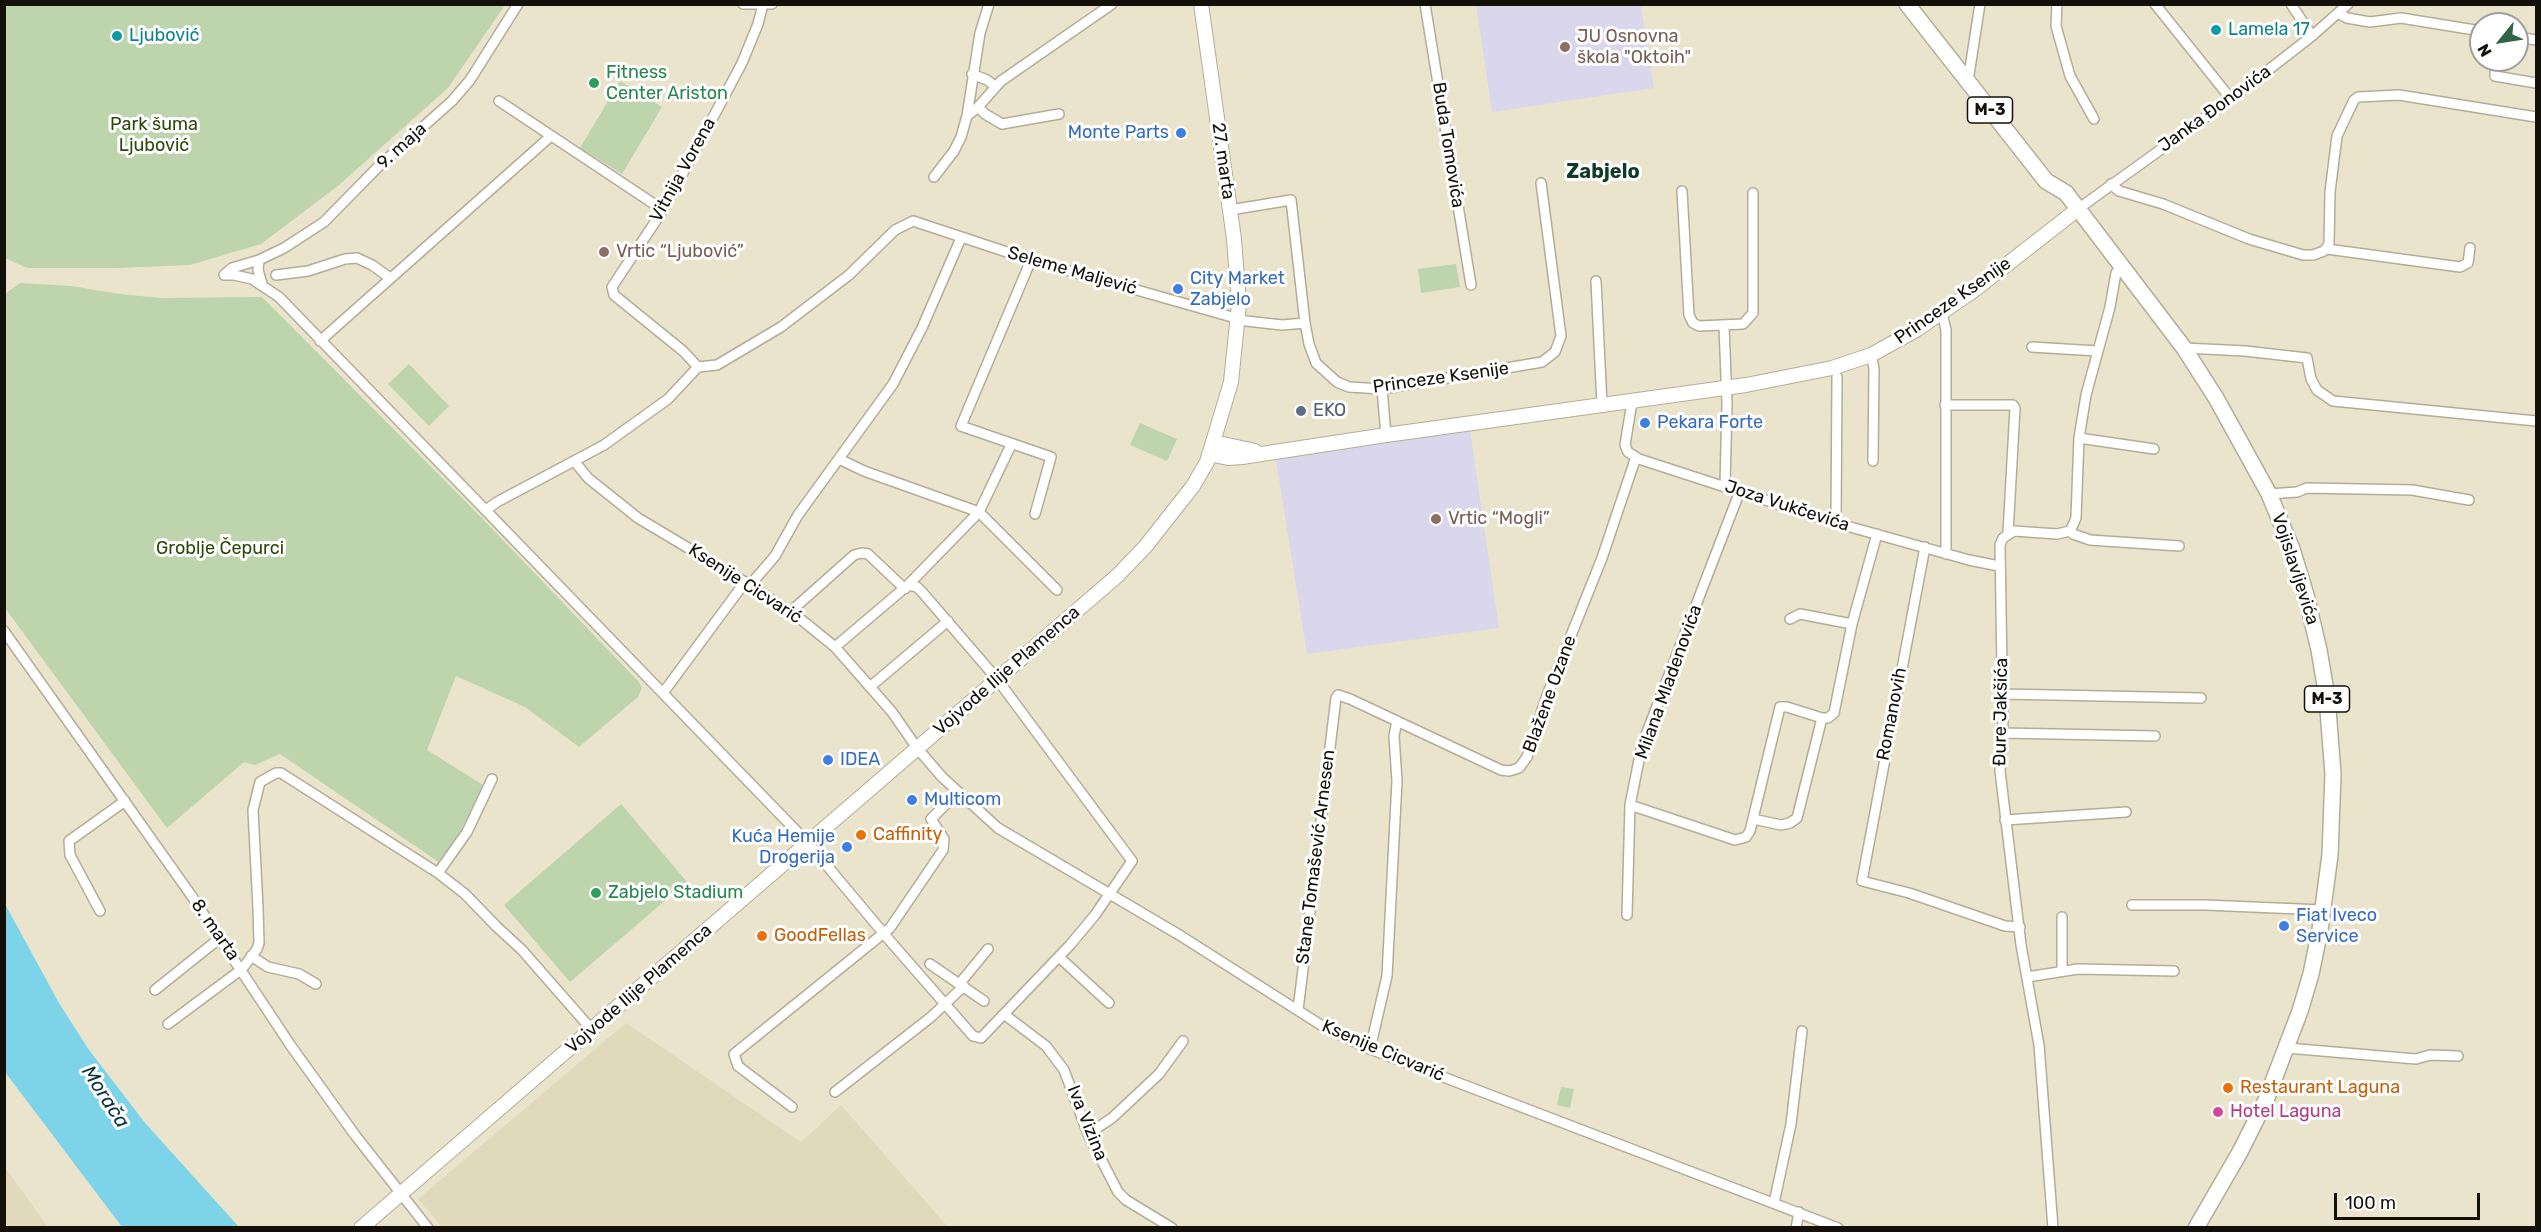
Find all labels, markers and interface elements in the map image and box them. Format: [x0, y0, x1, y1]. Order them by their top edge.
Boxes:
north arrow [2469, 12, 2529, 72]
place label: Lamela 17 [2228, 19, 2310, 41]
marker: Lamela 17 [2209, 23, 2223, 37]
place label: Ljubović [129, 25, 200, 47]
place label: JU Osnovna škola "Oktoih" [1577, 26, 1691, 68]
marker: Ljubović [110, 29, 124, 43]
marker: JU Osnovna škola "Oktoih" [1558, 40, 1572, 54]
text: N [2474, 41, 2496, 60]
street label: Janka Đonovića [2155, 61, 2275, 157]
place label: Fitness Center Ariston [606, 62, 728, 104]
marker: Fitness Center Ariston [587, 76, 601, 90]
street label: Buda Tomovića [1427, 81, 1469, 209]
road number: M-3 [1968, 97, 2012, 123]
park label: Park šuma Ljubović [110, 114, 198, 156]
street label: Vitnija Vorena [645, 114, 721, 226]
street label: 9. maja [373, 118, 431, 174]
street label: 27. marta [1207, 121, 1239, 201]
place label: Monte Parts [1068, 122, 1169, 144]
marker: Monte Parts [1174, 126, 1188, 140]
district label: Zabjelo [1566, 160, 1640, 184]
place label: Vrtic “Ljubović” [616, 241, 744, 263]
street label: Seleme Maljević [1005, 242, 1139, 300]
marker: Vrtic “Ljubović” [597, 245, 611, 259]
street label: Princeze Ksenije [1891, 253, 2015, 349]
place label: City Market Zabjelo [1190, 268, 1285, 310]
marker: City Market Zabjelo [1171, 282, 1185, 296]
street label: Princeze Ksenije [1372, 358, 1510, 398]
place label: EKO [1313, 400, 1346, 422]
marker: EKO [1294, 404, 1308, 418]
place label: Pekara Forte [1657, 412, 1763, 434]
marker: Pekara Forte [1638, 416, 1652, 430]
street label: Joza Vukčevića [1722, 476, 1852, 536]
place label: Vrtic “Mogli” [1448, 508, 1550, 530]
street label: Vojislavljevića [2267, 510, 2323, 628]
marker: Vrtic “Mogli” [1429, 512, 1443, 526]
park label: Groblje Čepurci [156, 538, 284, 560]
street label: Ksenije Cicvarić [684, 539, 806, 629]
street label: Vojvode Ilije Plamenca [930, 602, 1084, 740]
street label: Milana Mladenovića [1631, 602, 1707, 762]
street label: Blažene Ozane [1519, 632, 1581, 756]
street label: Đure Jakšića [1989, 658, 2013, 766]
street label: Romanovih [1872, 666, 1912, 762]
road number: M-3 [2304, 686, 2350, 712]
street label: Stane Tomašević Arnesen [1292, 748, 1340, 966]
place label: IDEA [840, 749, 880, 771]
marker: IDEA [821, 753, 835, 767]
place label: Multicom [924, 789, 1001, 811]
marker: Multicom [905, 793, 919, 807]
place label: Caffinity [873, 824, 942, 846]
place label: Kuća Hemije Drogerija [732, 826, 835, 868]
marker: Caffinity [854, 828, 868, 842]
marker: Kuća Hemije Drogerija [840, 840, 854, 854]
place label: Zabjelo Stadium [608, 882, 743, 904]
marker: Zabjelo Stadium [589, 886, 603, 900]
street label: 8. marta [186, 895, 244, 965]
place label: Fiat Iveco Service [2296, 905, 2377, 948]
marker: Fiat Iveco Service [2277, 919, 2291, 933]
street label: Vojvode Ilije Plamenca [562, 920, 716, 1058]
place label: GoodFellas [774, 925, 866, 947]
marker: GoodFellas [755, 929, 769, 943]
street label: Ksenije Cicvarić [1319, 1015, 1447, 1087]
water label: Morača [76, 1061, 134, 1133]
place label: Restaurant Laguna [2240, 1077, 2400, 1099]
marker: Restaurant Laguna [2221, 1081, 2235, 1095]
street label: Iva Vizina [1062, 1082, 1112, 1164]
place label: Hotel Laguna [2230, 1101, 2341, 1123]
marker: Hotel Laguna [2211, 1105, 2225, 1119]
scale bar [2337, 1181, 2482, 1219]
text: 100 m [2345, 1192, 2396, 1214]

